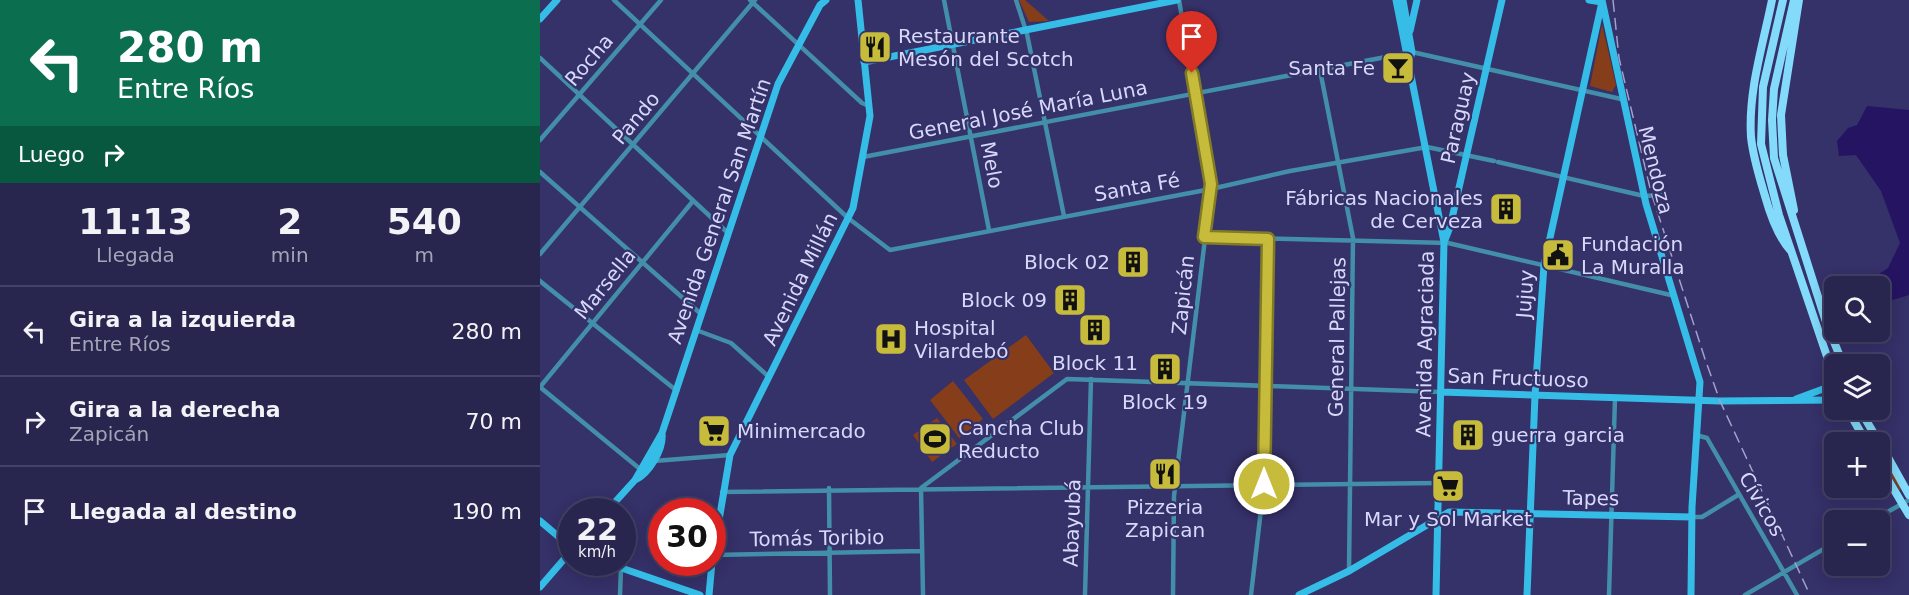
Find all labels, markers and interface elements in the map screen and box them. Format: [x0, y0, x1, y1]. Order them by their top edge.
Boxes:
pin [1166, 11, 1217, 73]
icon: arrive [1175, 20, 1208, 53]
text: 280 m [117, 23, 263, 72]
icon: left [18, 24, 96, 102]
place label: Restaurante Mesón del Scotch [898, 24, 1074, 71]
street label: Rocha [560, 29, 618, 91]
restaurant icon: Restaurante Mesón del Scotch [857, 29, 893, 65]
bar icon: Santa Fe [1380, 50, 1416, 86]
place label: Santa Fe [1288, 56, 1375, 80]
street label: Paraguay [1436, 70, 1480, 166]
text: Entre Ríos [117, 73, 254, 104]
street label: Avenida General San Martín [662, 75, 776, 347]
street label: General José María Luna [907, 75, 1149, 145]
street label: Pando [607, 87, 665, 149]
street label: Mendoza [1633, 123, 1679, 217]
icon: right [97, 138, 130, 171]
street label: Melo [976, 139, 1008, 191]
text: Luego [18, 142, 85, 167]
street label: Santa Fé [1092, 168, 1182, 206]
place label: Fábricas Nacionales de Cerveza [1285, 186, 1483, 233]
building icon: Fábricas Nacionales de Cerveza [1488, 191, 1524, 227]
text: 11:13 [78, 201, 193, 242]
text: 2 [277, 201, 302, 242]
text: 540 [387, 201, 462, 242]
street label: Avenida Millán [757, 209, 843, 349]
place label: Fundación La Muralla [1581, 232, 1685, 279]
public building icon: Fundación La Muralla [1540, 237, 1576, 273]
text: Llegada [96, 243, 175, 267]
text: min [271, 243, 309, 267]
text: m [415, 243, 434, 267]
street label: Marsella [569, 244, 641, 324]
building icon: Block 02 [1115, 244, 1151, 280]
place label: Block 02 [1024, 250, 1110, 274]
street label: Avenida Agraciada [1411, 250, 1439, 438]
street label: Zapicán [1167, 254, 1199, 336]
street label: General Pallejas [1324, 257, 1350, 417]
street label: Jujuy [1511, 269, 1539, 321]
map controls [1824, 276, 1890, 576]
button: search [1824, 276, 1890, 342]
building icon: Block 09 [1052, 282, 1088, 318]
place label: Block 09 [961, 288, 1047, 312]
text: Gira a la izquierda [69, 307, 296, 332]
building icon: Block 11 [1077, 312, 1113, 348]
icon: left [18, 315, 51, 348]
place label: Hospital Vilardebó [914, 316, 1008, 363]
text: 280 m [452, 319, 522, 344]
hospital icon: Hospital Vilardebó [873, 321, 909, 357]
text: Entre Ríos [69, 332, 171, 356]
place label: Block 11 [1052, 351, 1138, 375]
building icon: Block 19 [1147, 351, 1183, 387]
button: layers [1824, 354, 1890, 420]
street label: San Fructuoso [1447, 364, 1589, 392]
place label: Block 19 [1122, 390, 1208, 414]
text: Gira a la derecha [69, 397, 281, 422]
icon: right [18, 405, 51, 438]
text: 70 m [466, 409, 522, 434]
supermarket icon: Minimercado [696, 413, 732, 449]
place label: Cancha Club Reducto [958, 416, 1084, 463]
building icon: guerra garcia [1450, 417, 1486, 453]
place label: Minimercado [737, 419, 866, 443]
sports icon: Cancha Club Reducto [917, 421, 953, 457]
text: Zapicán [69, 422, 149, 446]
place label: guerra garcia [1491, 423, 1625, 447]
button: + [1824, 432, 1890, 498]
position arrow [1232, 452, 1296, 516]
restaurant icon: Pizzeria Zapican [1147, 456, 1183, 492]
street label: Cívicos [1734, 467, 1790, 541]
supermarket icon: Mar y Sol Market [1430, 468, 1466, 504]
street label: Abayubá [1058, 479, 1086, 567]
street label: Tapes [1561, 485, 1620, 510]
icon: arrive [18, 495, 51, 528]
place label: Pizzeria Zapican [1125, 495, 1205, 542]
speed limit sign: 30 [648, 498, 726, 576]
text: Llegada al destino [69, 499, 297, 524]
text: 190 m [452, 499, 522, 524]
place label: Mar y Sol Market [1364, 507, 1532, 531]
button: − [1824, 510, 1890, 576]
text: 22 [576, 512, 618, 547]
street label: Tomás Toribio [748, 525, 885, 551]
text: km/h [578, 543, 616, 561]

